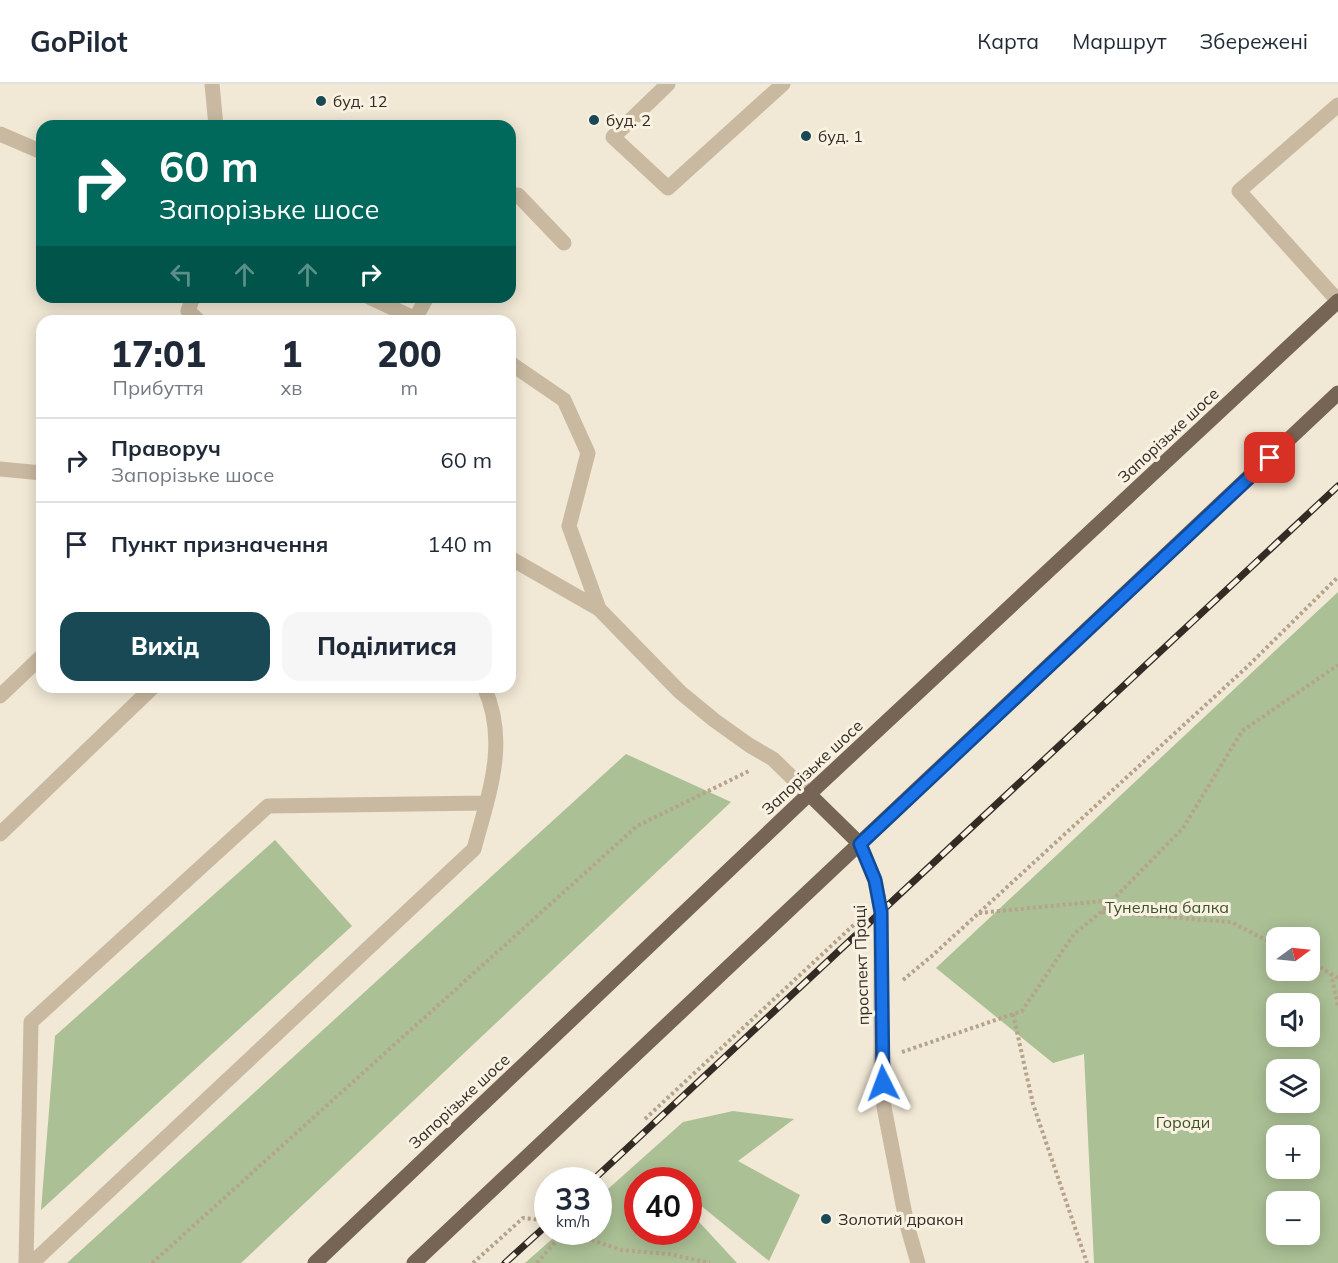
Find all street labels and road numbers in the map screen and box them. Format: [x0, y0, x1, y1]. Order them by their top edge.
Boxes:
street label: Запорізьке шосе [1113, 383, 1223, 487]
street label: Запорізьке шосе [757, 715, 867, 819]
street label: проспект Праці [849, 904, 873, 1026]
street label: Запорізьке шосе [404, 1049, 514, 1153]

